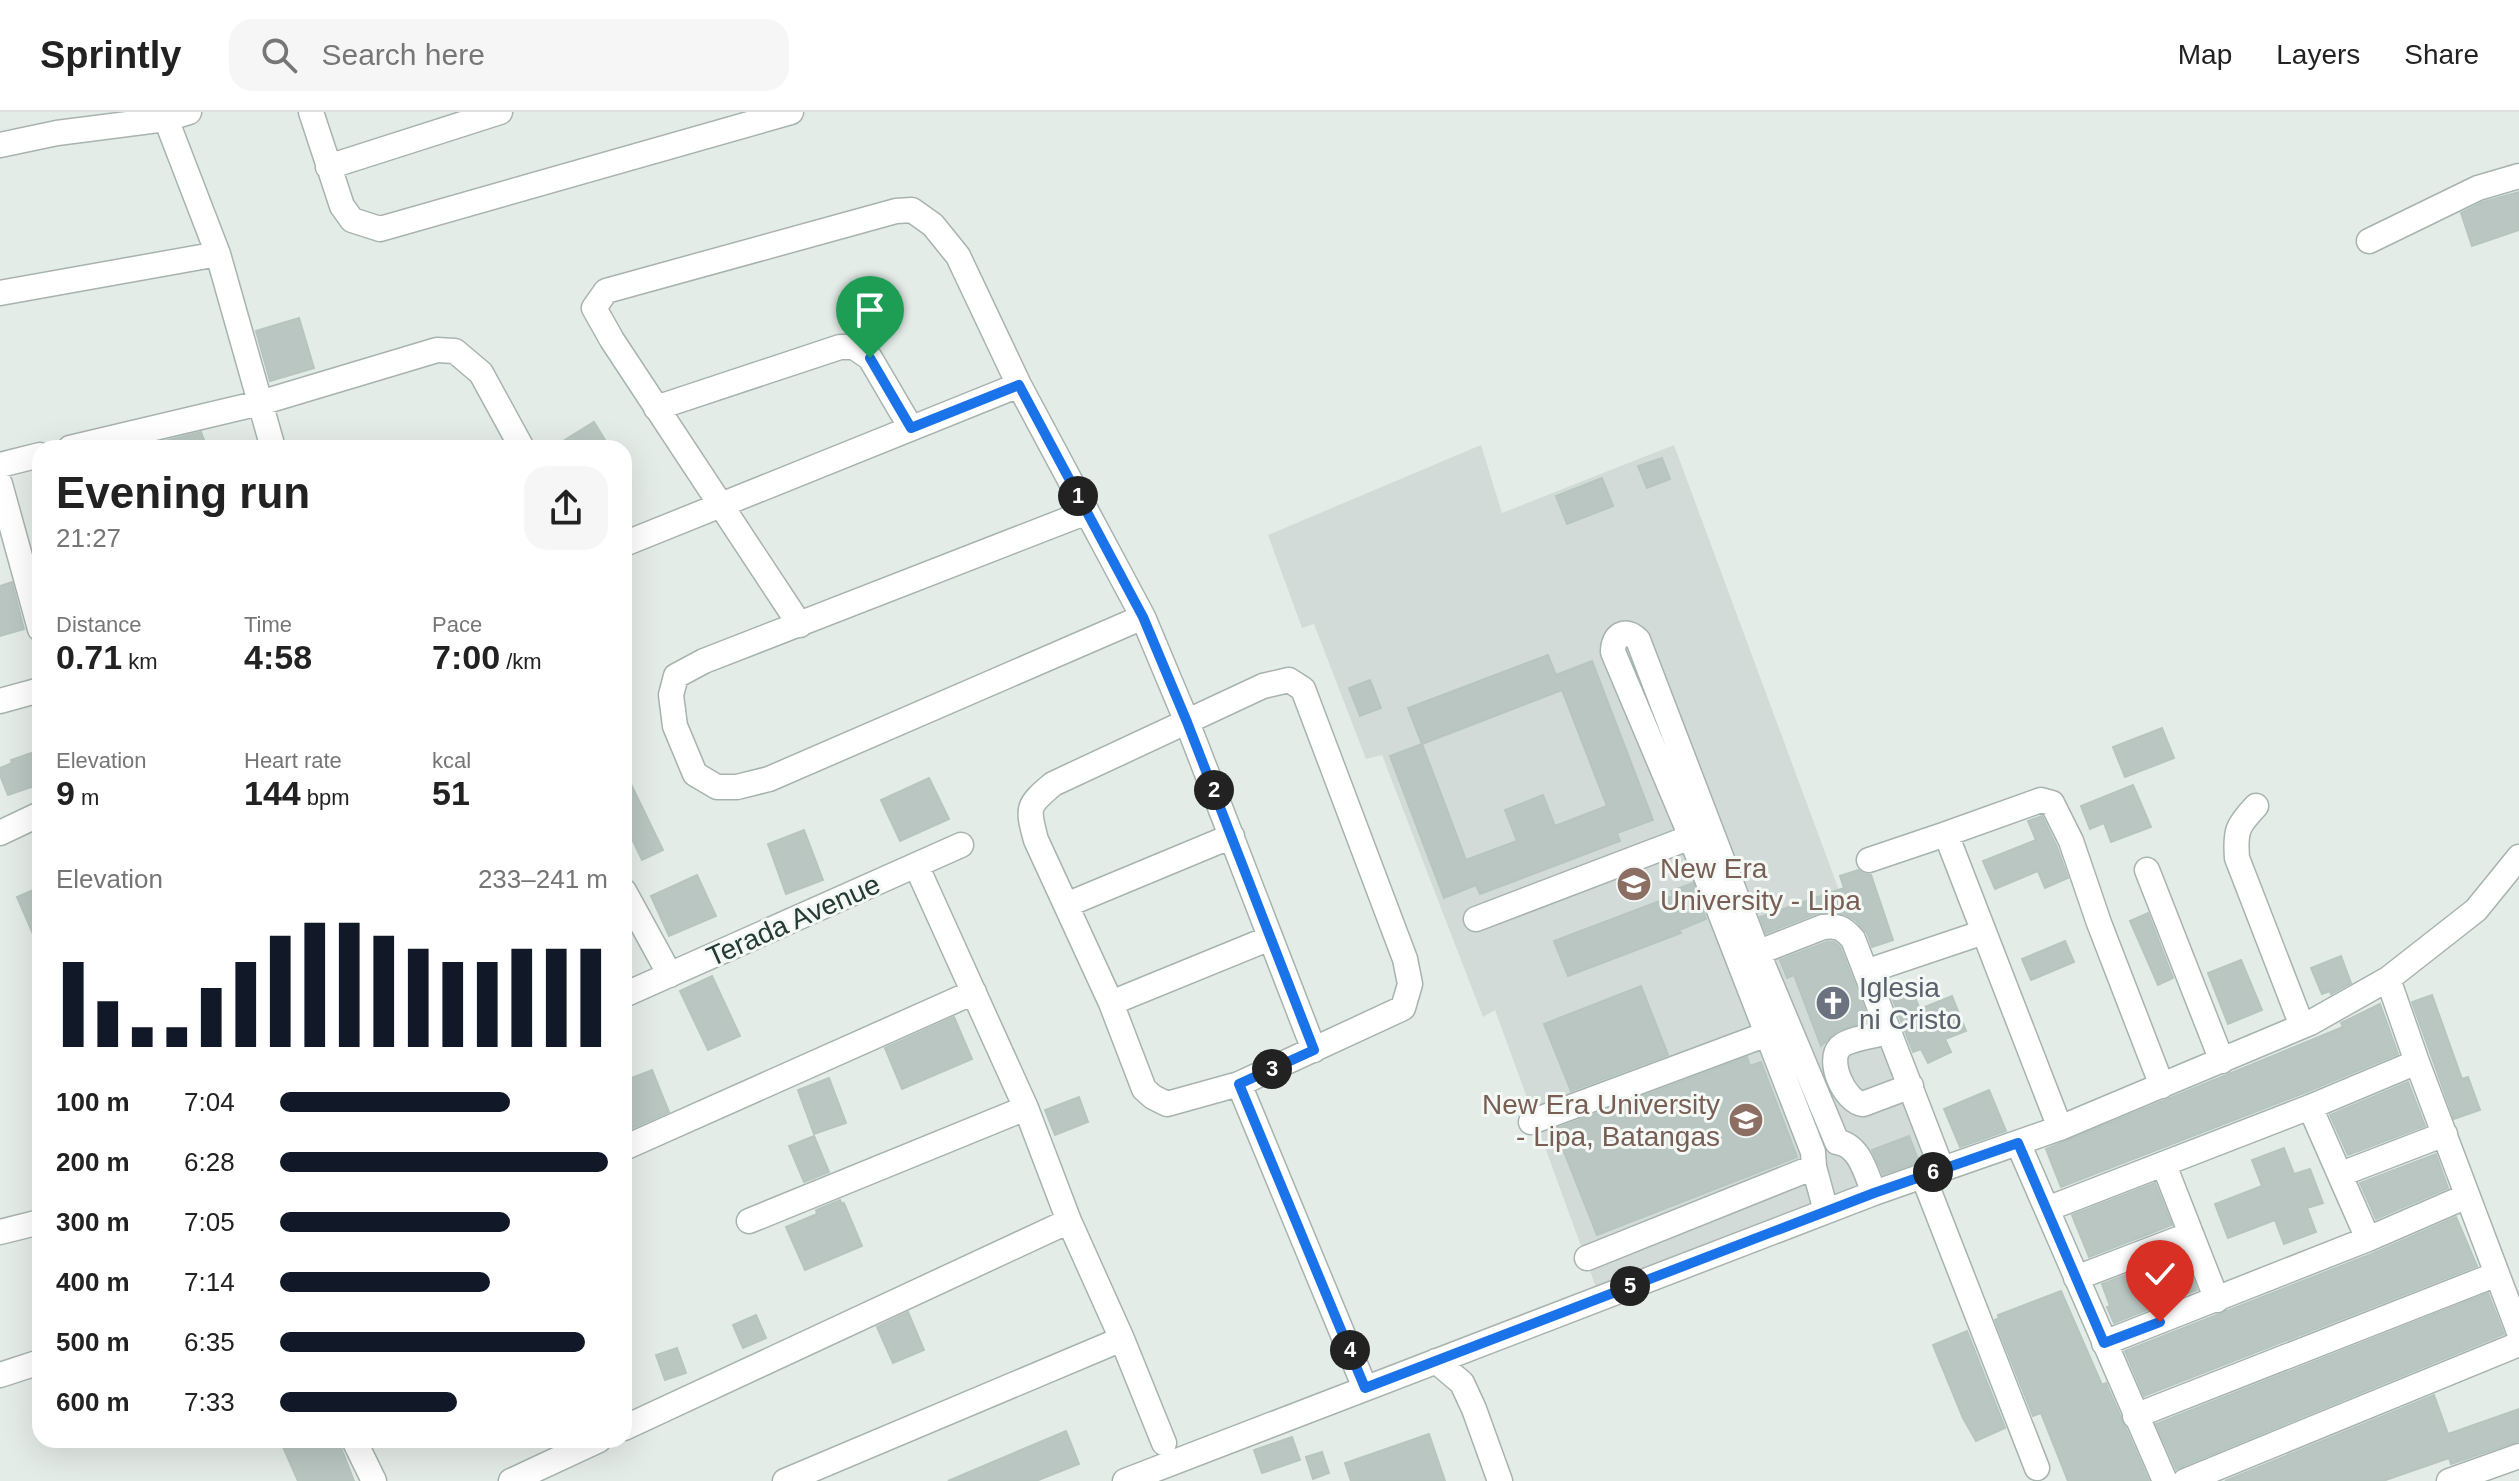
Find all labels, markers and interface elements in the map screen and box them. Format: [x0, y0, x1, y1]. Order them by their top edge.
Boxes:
search box [229, 19, 789, 91]
icon: search [257, 33, 301, 77]
text: Sprintly [40, 34, 181, 76]
text: Search here [321, 38, 485, 71]
text: Map [2178, 39, 2232, 70]
text: Layers [2276, 39, 2360, 70]
text: Share [2404, 39, 2479, 70]
pin [836, 276, 904, 358]
icon: arrive [848, 288, 892, 332]
button: share [524, 466, 608, 550]
text: Evening run [56, 468, 310, 517]
pin: 1 [1058, 476, 1098, 516]
text: 1 [1072, 483, 1084, 508]
text: 21:27 [56, 523, 121, 553]
text: Distance [56, 612, 142, 637]
text: Time [244, 612, 292, 637]
text: Pace [432, 612, 482, 637]
text: 0.71 [56, 638, 122, 676]
text: 4:58 [244, 638, 312, 676]
text: 7:00 [432, 638, 500, 676]
text: km [122, 649, 158, 674]
text: /km [500, 649, 542, 674]
text: Elevation [56, 748, 147, 773]
text: Heart rate [244, 748, 342, 773]
text: kcal [432, 748, 471, 773]
pin: 2 [1194, 770, 1234, 810]
text: 9 [56, 774, 75, 812]
text: 144 [244, 774, 301, 812]
text: 51 [432, 774, 470, 812]
text: 2 [1208, 777, 1220, 802]
text: m [75, 785, 99, 810]
text: bpm [301, 785, 350, 810]
place label: New Era University - Lipa [1660, 853, 1861, 916]
text: Elevation [56, 864, 163, 894]
text: 233–241 m [478, 864, 608, 894]
school or university icon: New Era University - Lipa [1615, 865, 1653, 903]
street label: Terada Avenue [702, 868, 885, 973]
place label: Iglesia ni Cristo [1859, 972, 1962, 1035]
church icon: Iglesia ni Cristo [1814, 984, 1852, 1022]
pin: 3 [1252, 1049, 1292, 1089]
text: 3 [1266, 1056, 1278, 1081]
text: 100 m [56, 1087, 130, 1117]
text: 7:04 [184, 1087, 235, 1117]
place label: New Era University - Lipa, Batangas [1482, 1089, 1720, 1152]
school or university icon: New Era University - Lipa, Batangas [1727, 1101, 1765, 1139]
text: 200 m [56, 1147, 130, 1177]
text: 6:28 [184, 1147, 235, 1177]
pin: 6 [1913, 1152, 1953, 1192]
text: 6 [1927, 1159, 1939, 1184]
text: 300 m [56, 1207, 130, 1237]
text: 7:05 [184, 1207, 235, 1237]
pin [2126, 1240, 2194, 1322]
icon: check [2138, 1252, 2182, 1296]
pin: 5 [1610, 1266, 1650, 1306]
text: 400 m [56, 1267, 130, 1297]
text: 7:14 [184, 1267, 235, 1297]
text: 5 [1624, 1273, 1636, 1298]
text: 500 m [56, 1327, 130, 1357]
text: 6:35 [184, 1327, 235, 1357]
pin: 4 [1330, 1330, 1370, 1370]
text: 4 [1344, 1337, 1356, 1362]
text: 600 m [56, 1387, 130, 1417]
text: 7:33 [184, 1387, 235, 1417]

